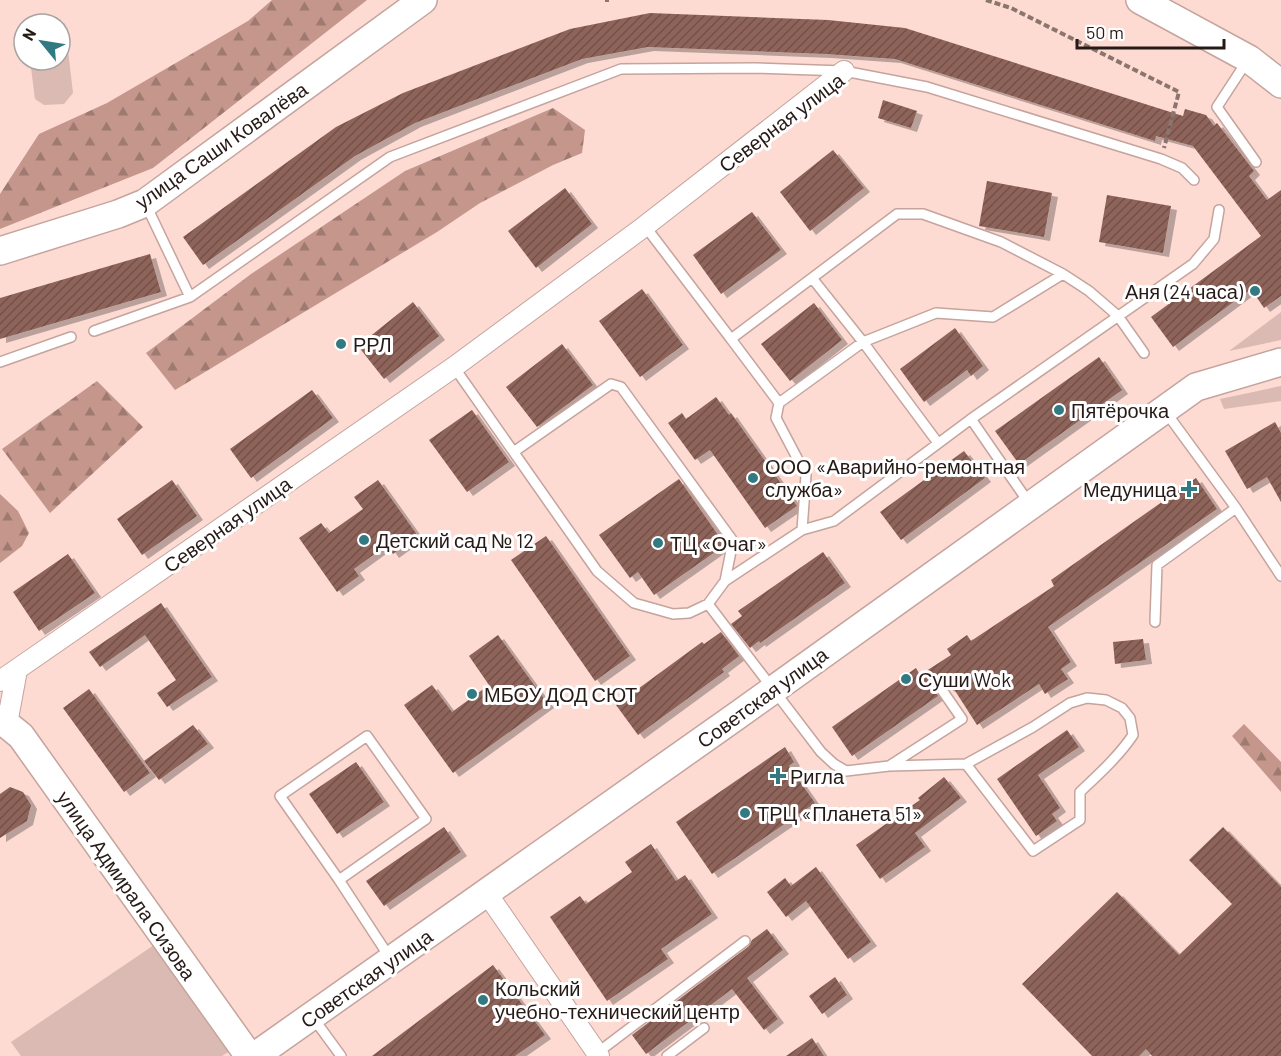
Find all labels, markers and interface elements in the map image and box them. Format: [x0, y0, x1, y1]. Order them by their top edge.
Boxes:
north arrow [12, 12, 72, 72]
scale bar [1077, 12, 1224, 50]
text: 50 m [1086, 21, 1124, 43]
text: N [18, 25, 39, 44]
street label: Северная улица [714, 67, 849, 177]
street label: улица Саши Ковалёва [130, 76, 312, 214]
place label: Аня (24 часа) [1125, 279, 1244, 303]
marker: Аня (24 часа) [1248, 284, 1262, 298]
place label: РРЛ [353, 332, 392, 356]
marker: РРЛ [334, 337, 348, 351]
place label: Пятёрочка [1071, 398, 1170, 422]
marker: Пятёрочка [1052, 403, 1066, 417]
place label: ООО «Аварийно-ремонтная служба» [765, 454, 1025, 501]
street label: Северная улица [159, 471, 296, 577]
marker: ООО «Аварийно-ремонтная служба» [746, 471, 760, 485]
place label: Медуница [1083, 477, 1178, 501]
marker: Медуница [1182, 482, 1196, 496]
place label: Детский сад № 12 [376, 528, 534, 552]
place label: ТЦ «Очаг» [670, 531, 767, 555]
marker: Детский сад № 12 [357, 533, 371, 547]
marker: ТЦ «Очаг» [651, 536, 665, 550]
street label: Советская улица [692, 641, 833, 752]
place label: Суши Wok [918, 667, 1011, 691]
marker: Суши Wok [899, 672, 913, 686]
place label: МБОУ ДОД СЮТ [484, 682, 637, 706]
marker: МБОУ ДОД СЮТ [465, 687, 479, 701]
place label: Ригла [790, 764, 845, 788]
marker: Ригла [771, 769, 785, 783]
street label: улица Адмирала Сизова [53, 786, 202, 985]
place label: ТРЦ «Планета 51» [757, 801, 922, 825]
marker: ТРЦ «Планета 51» [738, 806, 752, 820]
street label: Советская улица [295, 923, 437, 1032]
place label: Кольский учебно-технический центр [495, 976, 740, 1023]
marker: Кольский учебно-технический центр [476, 993, 490, 1007]

